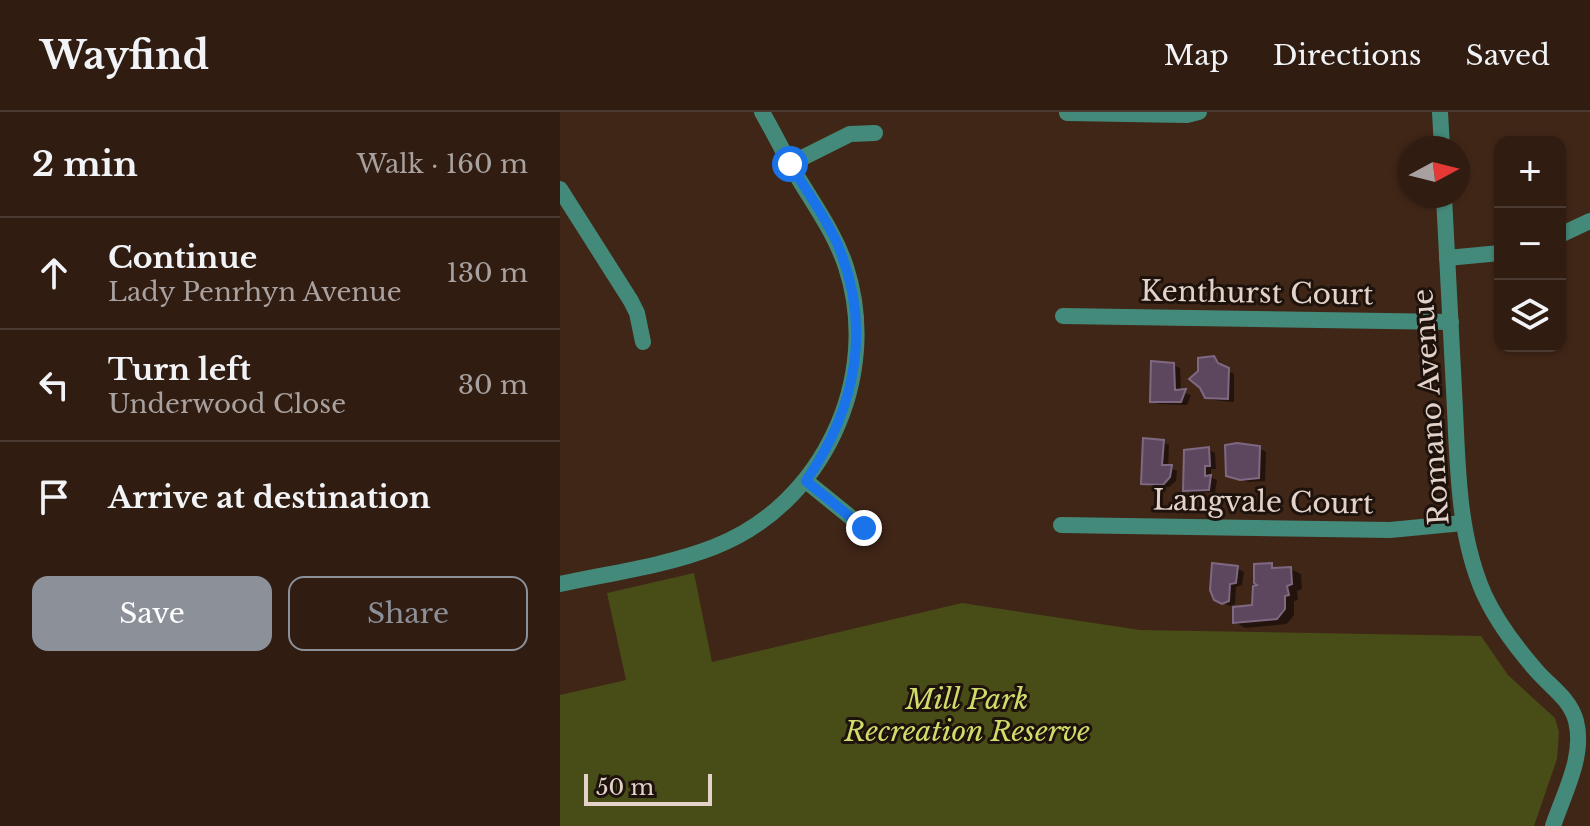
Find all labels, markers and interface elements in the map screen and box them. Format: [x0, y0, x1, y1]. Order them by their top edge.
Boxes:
text: Wayfind [40, 32, 209, 79]
text: Map [1164, 38, 1229, 73]
text: Directions [1273, 38, 1422, 73]
text: Saved [1466, 38, 1550, 73]
north arrow [1398, 136, 1470, 208]
map controls [1494, 136, 1566, 352]
button: + [1494, 136, 1566, 208]
text: 2 min [32, 143, 138, 185]
route start [772, 146, 808, 182]
text: Walk · 160 m [357, 148, 528, 180]
button: − [1494, 208, 1566, 280]
text: Continue [108, 239, 257, 276]
icon: ahead [32, 251, 76, 295]
text: 130 m [446, 257, 528, 289]
street label: Kenthurst Court [1140, 273, 1374, 313]
text: Lady Penrhyn Avenue [108, 276, 402, 308]
button: layers [1494, 280, 1566, 352]
street label: Romano Avenue [1405, 288, 1457, 526]
text: Turn left [108, 351, 251, 388]
icon: left [32, 363, 76, 407]
text: 30 m [458, 369, 528, 401]
text: Underwood Close [108, 388, 346, 420]
icon: arrive [32, 475, 76, 519]
text: Arrive at destination [108, 479, 431, 516]
street label: Langvale Court [1152, 483, 1374, 521]
route end [846, 510, 882, 546]
button: Save [32, 576, 272, 651]
button: Share [288, 576, 528, 651]
park label: Mill Park Recreation Reserve [843, 682, 1090, 749]
scale bar [584, 770, 712, 806]
text: 50 m [596, 774, 654, 801]

